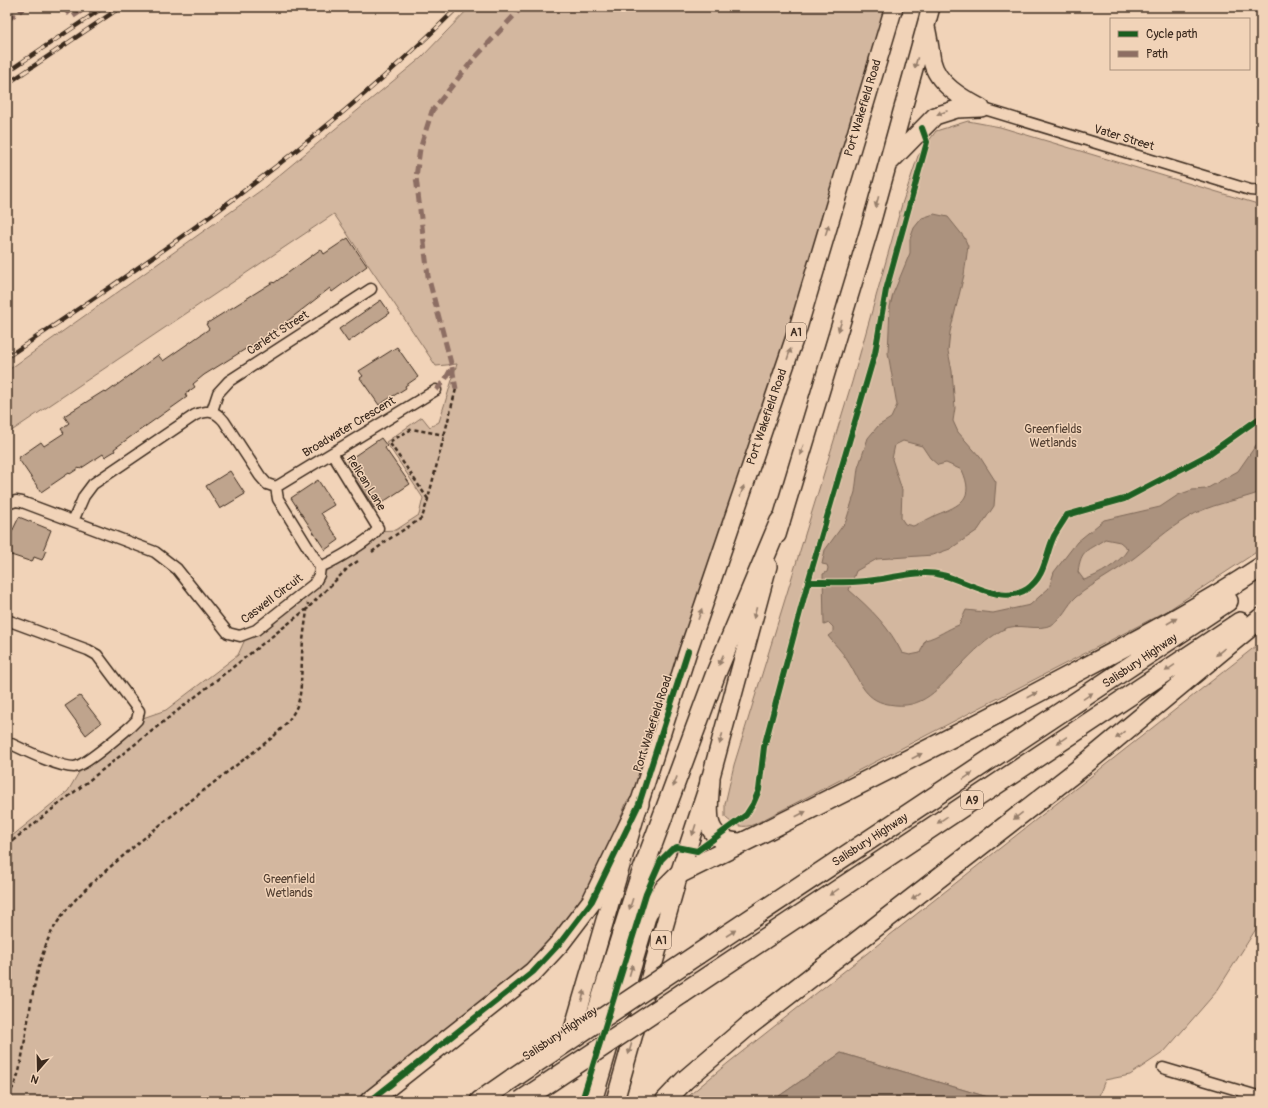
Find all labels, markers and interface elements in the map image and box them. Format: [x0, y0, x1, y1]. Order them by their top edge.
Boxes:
legend [1110, 18, 1250, 70]
text: Cycle path [1146, 27, 1198, 42]
text: Path [1146, 47, 1168, 62]
one-way arrow [912, 56, 918, 69]
street label: Port Wakefield Road [841, 58, 885, 158]
one-way arrow [936, 111, 948, 117]
street label: Vater Street [1092, 122, 1156, 154]
one-way arrow [874, 196, 880, 208]
one-way arrow [824, 224, 830, 236]
street label: Carlett Street [244, 307, 312, 359]
one-way arrow [837, 320, 843, 332]
road number: A1 [786, 323, 806, 341]
one-way arrow [786, 348, 792, 360]
street label: Port Wakefield Road [744, 367, 791, 467]
street label: Broadwater Crescent [300, 393, 398, 461]
park label: Greenfields Wetlands [1024, 422, 1082, 451]
one-way arrow [799, 445, 805, 457]
street label: Pelican Lane [343, 452, 389, 514]
one-way arrow [740, 484, 746, 496]
street label: Caswell Circuit [238, 571, 306, 627]
one-way arrow [698, 607, 704, 619]
one-way arrow [752, 607, 758, 619]
one-way arrow [1166, 617, 1178, 624]
street label: Salisbury Highway [1100, 630, 1180, 692]
one-way arrow [1215, 647, 1226, 656]
one-way arrow [718, 655, 724, 666]
one-way arrow [1165, 664, 1175, 672]
street label: Port Wakefield Road [630, 674, 676, 774]
one-way arrow [1027, 692, 1038, 699]
one-way arrow [1082, 692, 1093, 700]
one-way arrow [1115, 730, 1125, 739]
one-way arrow [718, 733, 724, 745]
one-way arrow [1057, 736, 1067, 744]
one-way arrow [912, 753, 923, 759]
one-way arrow [963, 772, 973, 780]
one-way arrow [672, 776, 678, 788]
road number: A9 [961, 791, 983, 809]
street label: Salisbury Highway [829, 810, 911, 870]
one-way arrow [795, 811, 807, 817]
one-way arrow [1013, 811, 1024, 820]
one-way arrow [937, 816, 947, 824]
one-way arrow [691, 825, 697, 837]
park label: Greenfield Wetlands [263, 872, 315, 901]
one-way arrow [829, 888, 839, 896]
one-way arrow [910, 891, 921, 900]
one-way arrow [628, 899, 634, 911]
one-way arrow [725, 929, 737, 936]
road number: A1 [651, 931, 671, 949]
one-way arrow [628, 963, 634, 975]
one-way arrow [580, 990, 586, 1002]
street label: Salisbury Highway [520, 1003, 600, 1065]
one-way arrow [627, 1043, 633, 1055]
north arrow [18, 1050, 58, 1090]
text: N [29, 1071, 40, 1086]

